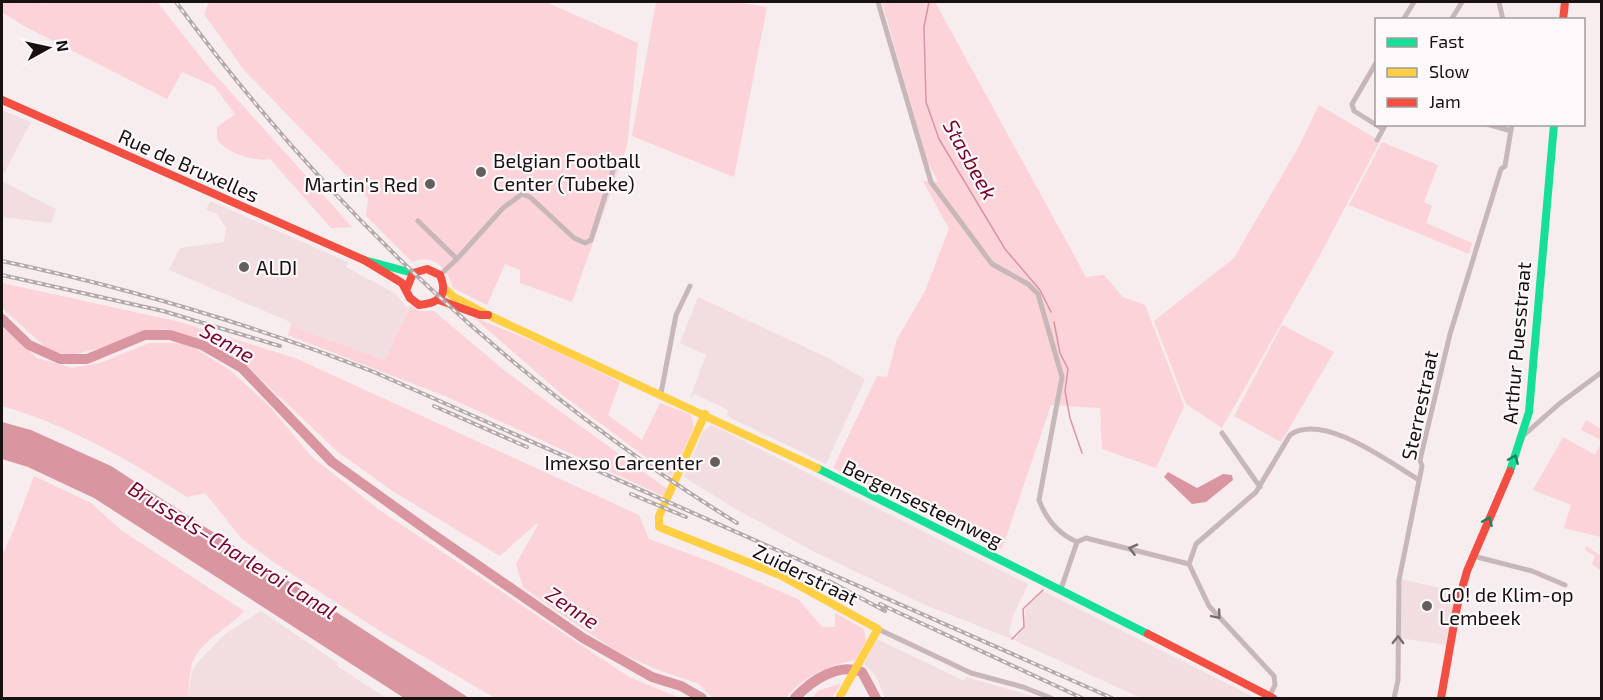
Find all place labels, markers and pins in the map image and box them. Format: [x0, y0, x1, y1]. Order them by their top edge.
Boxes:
place label: Belgian Football Center (Tubeke) [493, 148, 640, 195]
marker: Belgian Football Center (Tubeke) [474, 165, 488, 179]
place label: Martin's Red [304, 172, 418, 196]
marker: Martin's Red [423, 177, 437, 191]
place label: ALDI [256, 255, 297, 279]
marker: ALDI [237, 260, 251, 274]
place label: Imexso Carcenter [544, 450, 703, 474]
marker: Imexso Carcenter [708, 455, 722, 469]
place label: GO! de Klim-op Lembeek [1439, 582, 1574, 629]
marker: GO! de Klim-op Lembeek [1420, 599, 1434, 613]

